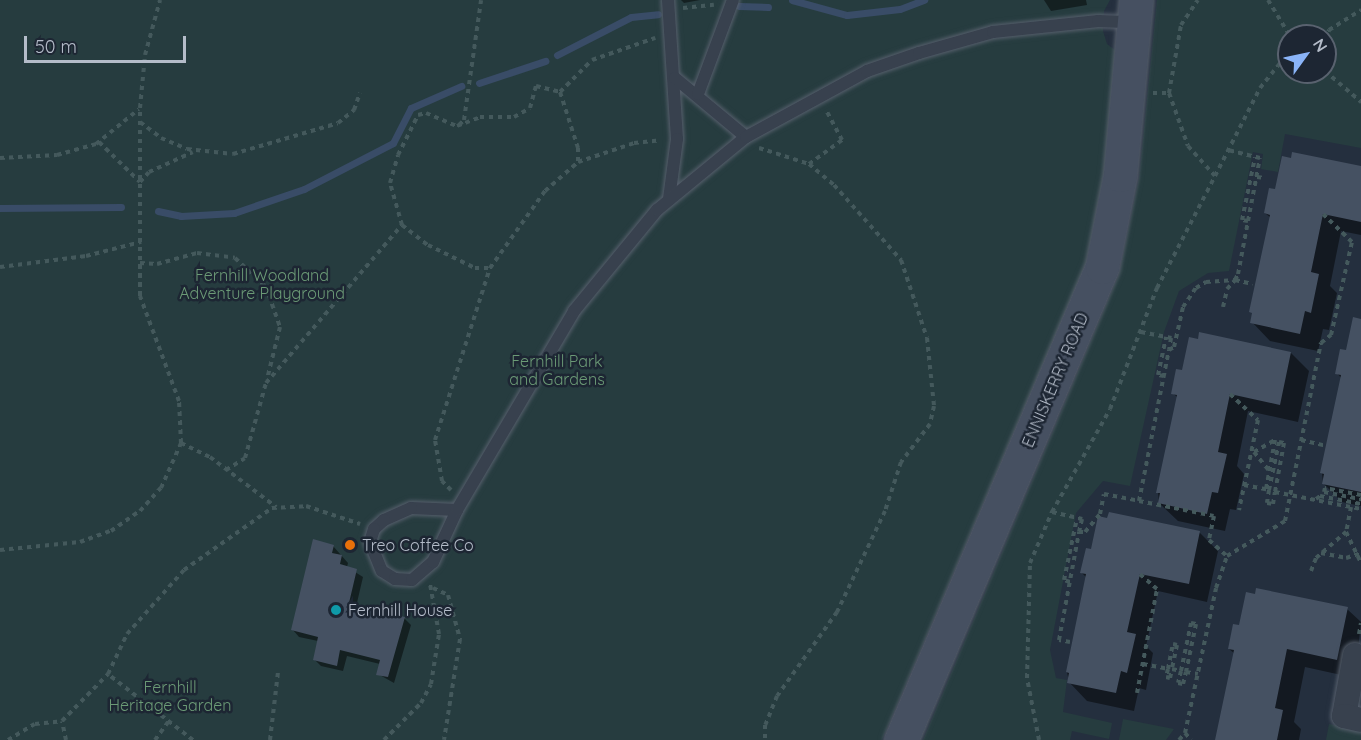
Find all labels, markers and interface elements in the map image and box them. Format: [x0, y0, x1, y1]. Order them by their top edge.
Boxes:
scale bar [27, 24, 189, 62]
north arrow [1277, 24, 1337, 84]
text: 50 m [35, 35, 77, 58]
text: N [1309, 35, 1332, 56]
park label: Fernhill Woodland Adventure Playground [179, 265, 345, 303]
street label: ENNISKERRY ROAD [1018, 310, 1092, 450]
park label: Fernhill Park and Gardens [509, 351, 605, 389]
place label: Treo Coffee Co [362, 535, 474, 555]
marker: Treo Coffee Co [343, 538, 357, 552]
place label: Fernhill House [348, 600, 452, 620]
marker: Fernhill House [329, 603, 343, 617]
park label: Fernhill Heritage Garden [108, 677, 232, 715]

